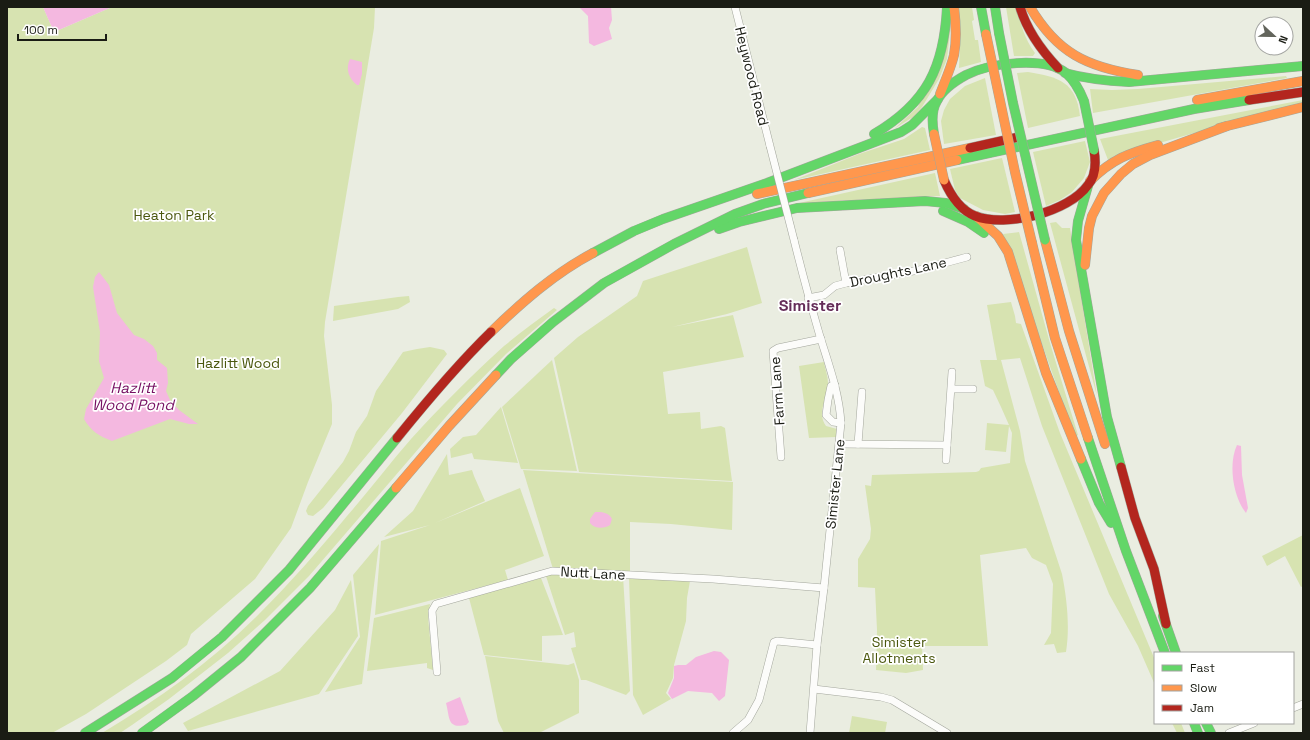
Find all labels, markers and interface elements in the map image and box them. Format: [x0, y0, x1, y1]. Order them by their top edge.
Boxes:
scale bar [18, 16, 106, 42]
north arrow [1254, 16, 1294, 56]
text: 100 m [24, 22, 58, 38]
street label: Heywood Road [731, 25, 773, 127]
text: N [1275, 34, 1291, 46]
park label: Heaton Park [133, 206, 215, 224]
street label: Droughts Lane [848, 253, 948, 291]
district label: Simister [779, 295, 841, 316]
park label: Hazlitt Wood [196, 354, 280, 372]
street label: Farm Lane [766, 356, 788, 426]
water label: Hazlitt Wood Pond [92, 378, 176, 414]
street label: Simister Lane [821, 438, 849, 530]
street label: Nutt Lane [560, 562, 626, 584]
park label: Simister Allotments [862, 633, 936, 667]
legend [1154, 652, 1294, 724]
text: Fast [1190, 660, 1215, 676]
text: Slow [1190, 680, 1217, 696]
text: Jam [1190, 700, 1214, 716]

